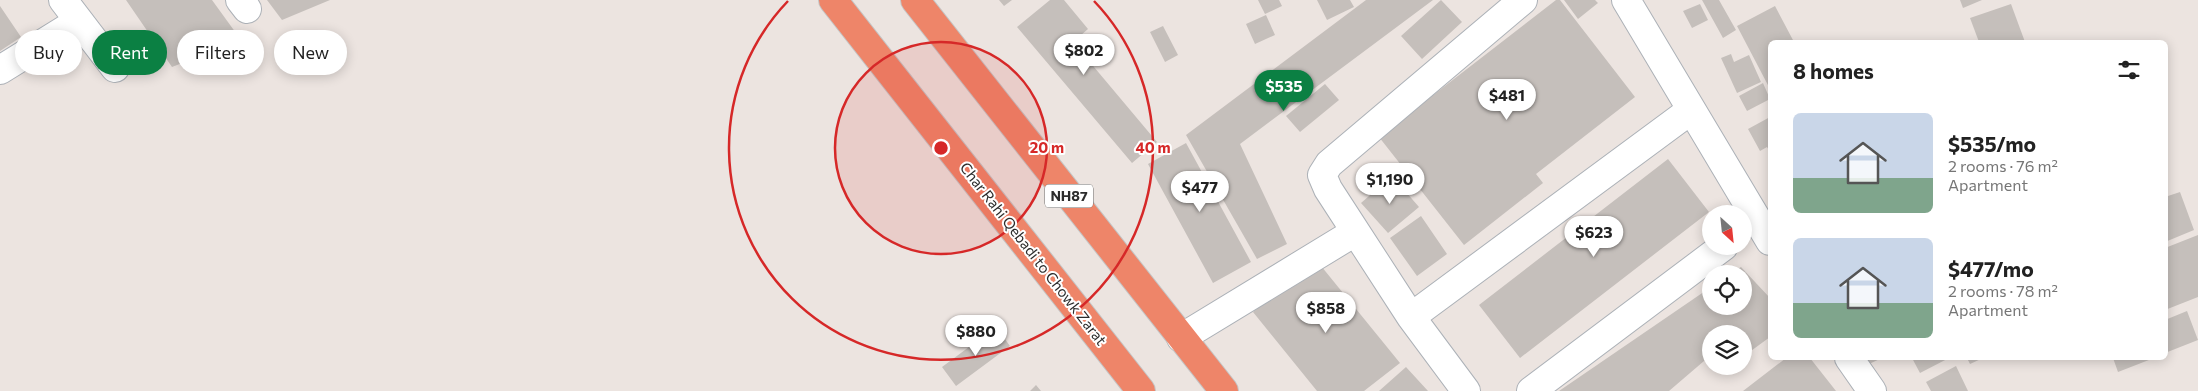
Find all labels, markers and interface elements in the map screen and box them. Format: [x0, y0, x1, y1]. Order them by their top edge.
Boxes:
chip: Buy [15, 30, 82, 75]
chip: Rent [92, 30, 167, 75]
chip: Filters [177, 30, 264, 75]
chip: New [274, 30, 347, 75]
pin: $802 [1054, 34, 1114, 76]
text: $802 [1065, 40, 1103, 59]
icon: filters [2115, 56, 2143, 84]
text: 8 homes [1793, 58, 1874, 83]
pin: $535 [1254, 70, 1314, 112]
text: $535 [1265, 76, 1303, 95]
pin: $481 [1477, 78, 1537, 121]
text: $481 [1489, 85, 1525, 104]
text: $535/mo [1948, 131, 2036, 156]
icon: home [1833, 133, 1893, 193]
text: 20 m [1030, 138, 1064, 156]
text: 40 m [1135, 138, 1171, 156]
centre of rings [932, 139, 950, 157]
text: 2 rooms · 76 m² [1948, 156, 2058, 175]
street label: Char Rahi Qebadi to Chowk Zarat [957, 158, 1111, 348]
pin: $1,190 [1349, 162, 1431, 205]
text: $1,190 [1367, 169, 1414, 188]
pin: $477 [1170, 170, 1230, 213]
text: Apartment [1948, 175, 2028, 194]
text: $477 [1182, 177, 1218, 196]
road number: NH87 [1045, 185, 1093, 208]
north arrow [1702, 205, 1752, 255]
map controls [1702, 205, 1752, 375]
pin: $623 [1564, 216, 1624, 258]
text: $623 [1575, 222, 1613, 241]
text: $477/mo [1948, 256, 2034, 281]
icon: home [1833, 258, 1893, 318]
button: locate [1702, 265, 1752, 315]
text: 2 rooms · 78 m² [1948, 281, 2058, 300]
pin: $858 [1296, 292, 1356, 334]
text: $858 [1307, 298, 1345, 317]
text: Apartment [1948, 300, 2028, 319]
pin: $880 [946, 314, 1006, 357]
text: $880 [956, 321, 996, 340]
button: layers [1702, 325, 1752, 375]

